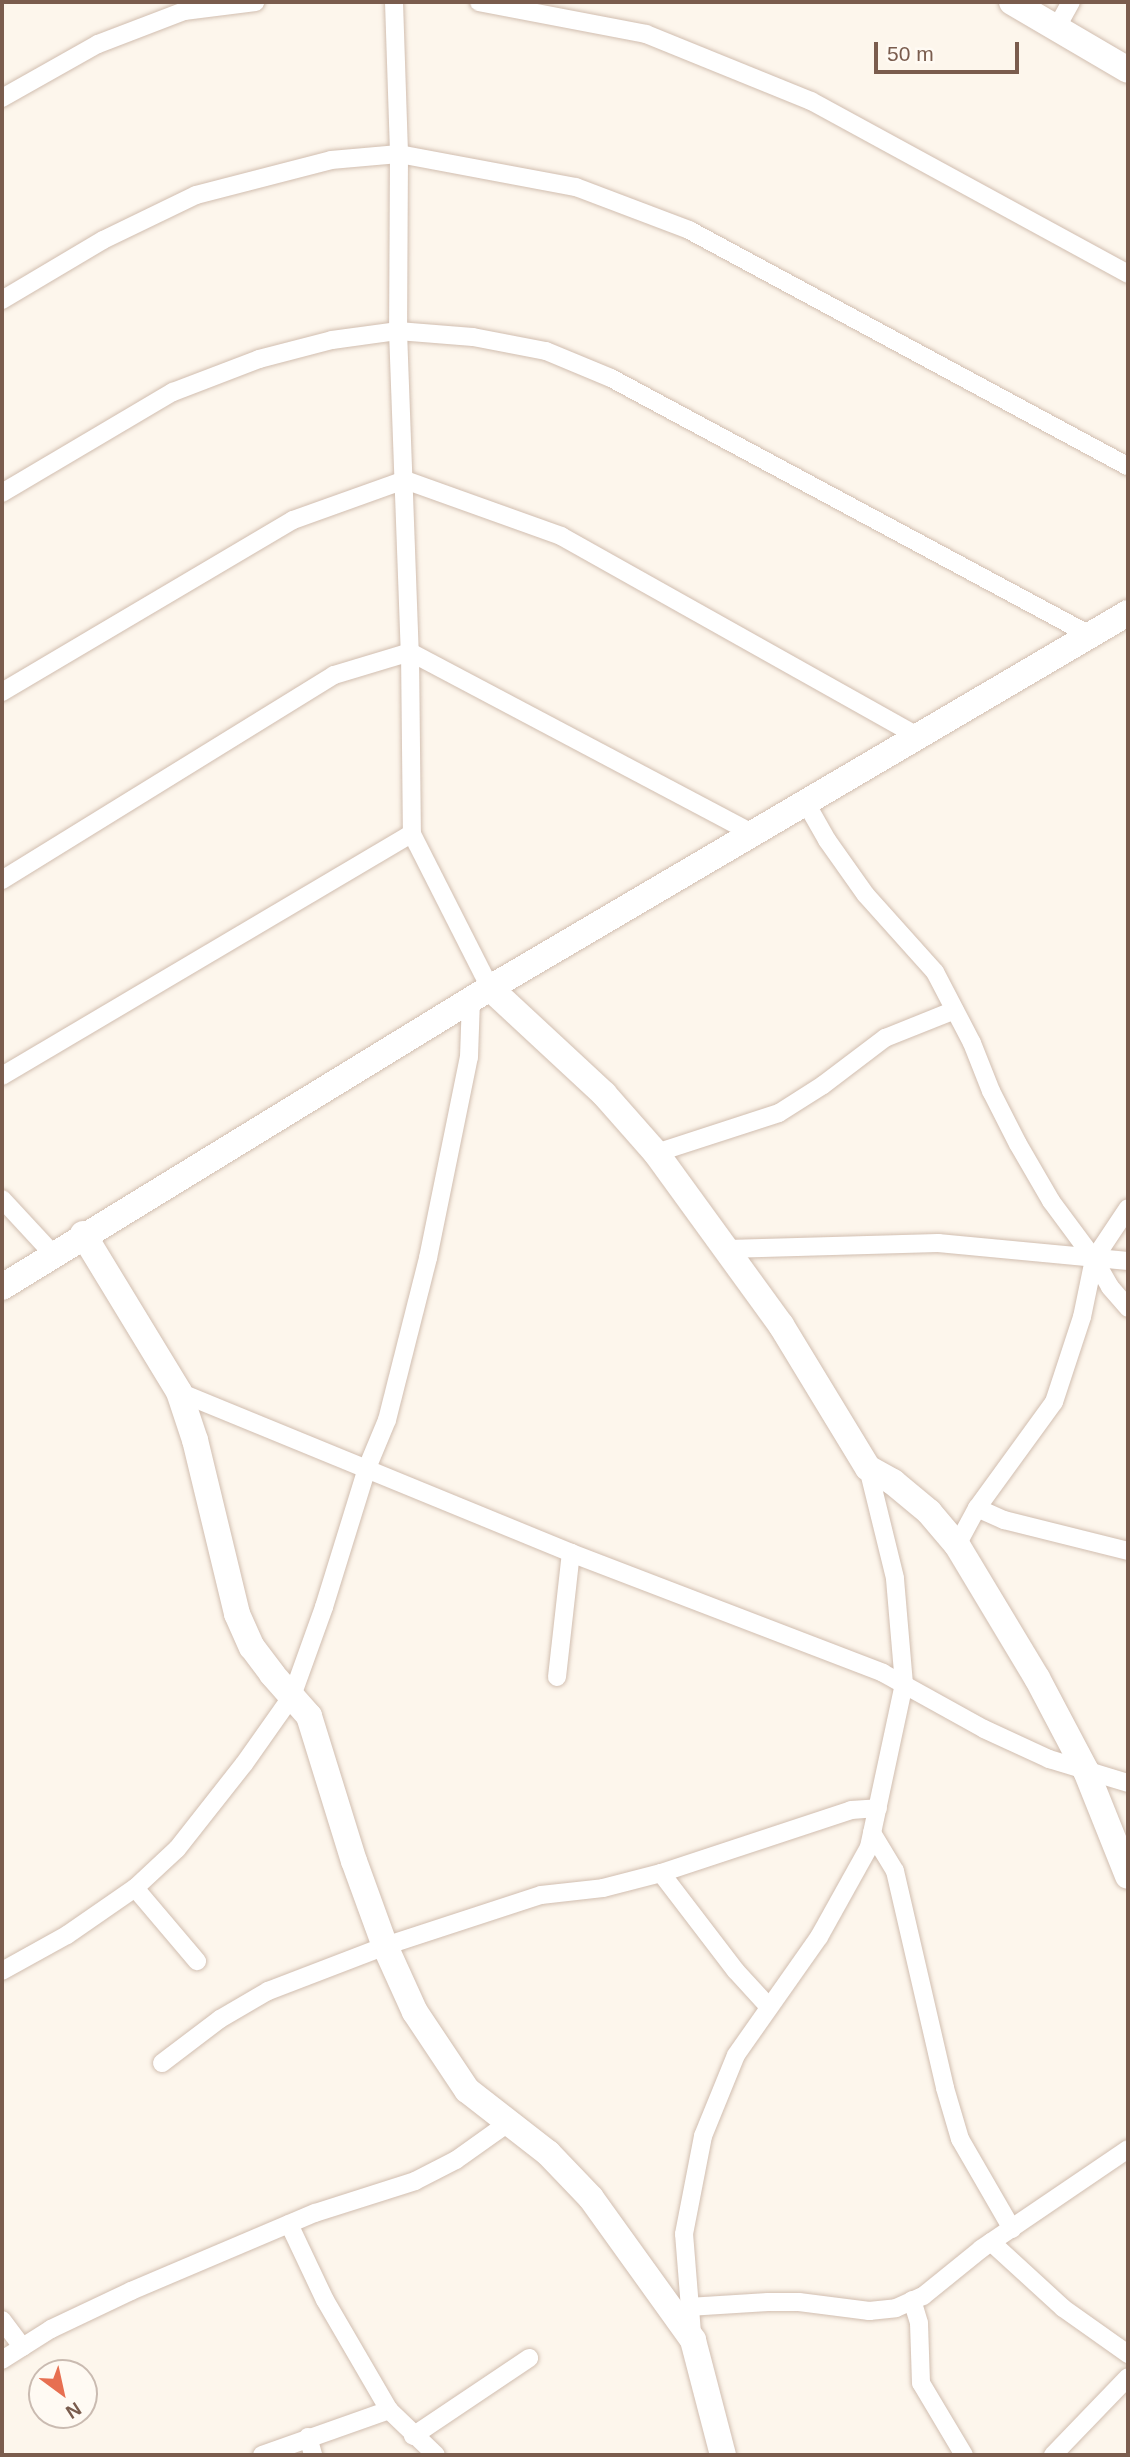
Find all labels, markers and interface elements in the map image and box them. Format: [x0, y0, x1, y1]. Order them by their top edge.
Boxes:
scale bar [878, 28, 1023, 72]
text: 50 m [887, 42, 934, 65]
north arrow [28, 2359, 98, 2429]
text: N [62, 2398, 85, 2423]

